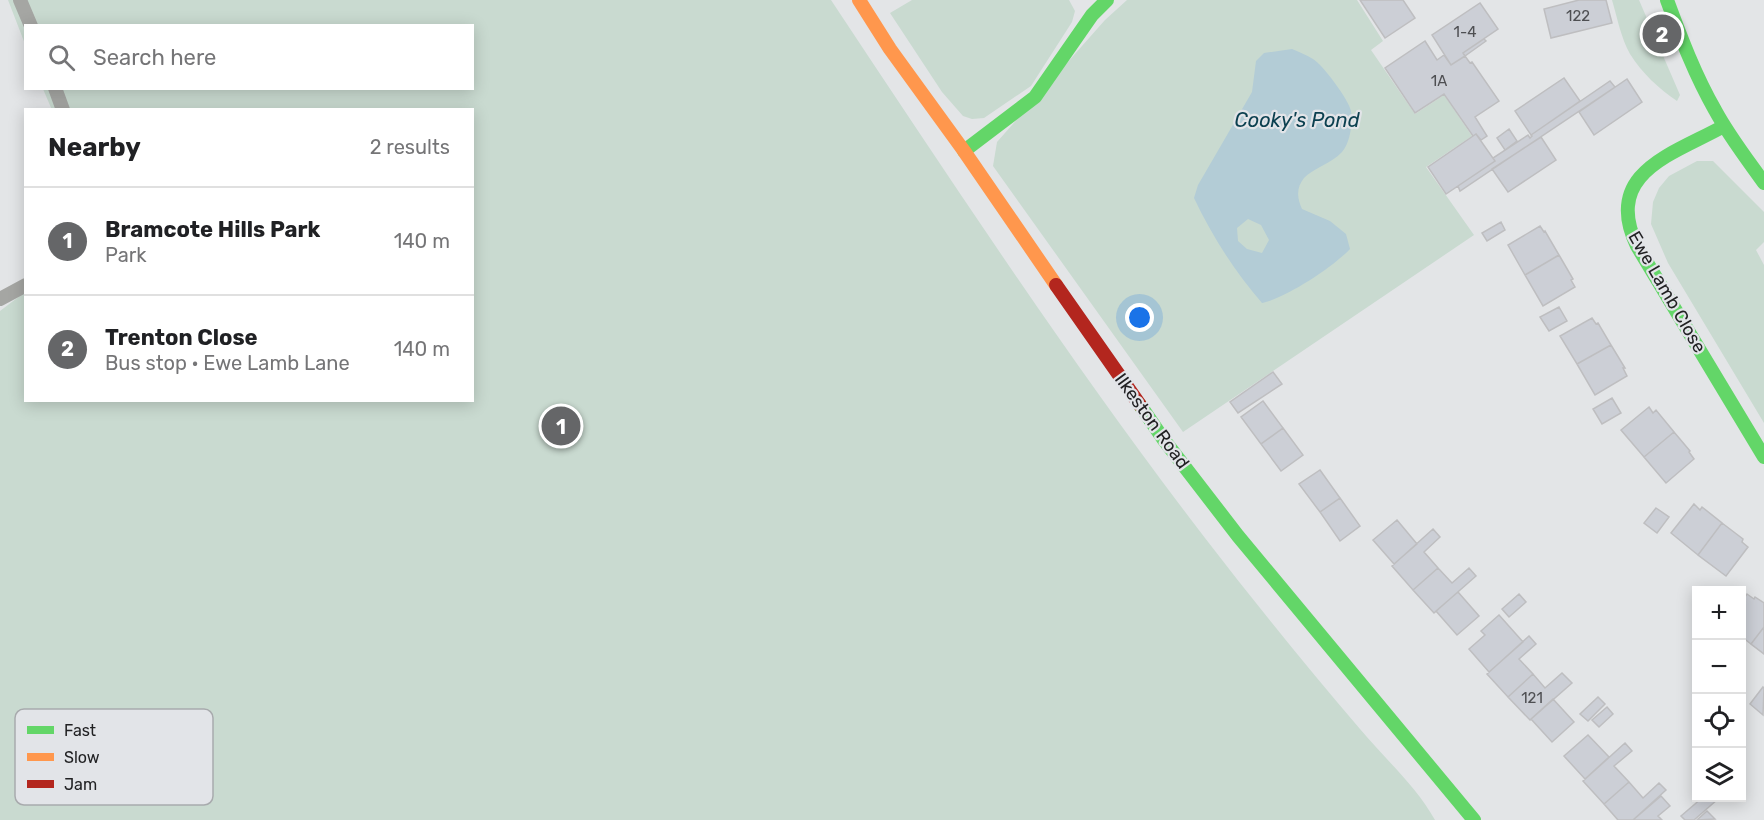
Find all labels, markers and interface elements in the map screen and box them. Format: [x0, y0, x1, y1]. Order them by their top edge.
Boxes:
house number: 122 [1566, 7, 1590, 25]
pin: 2 [1642, 12, 1682, 57]
house number: 1-4 [1454, 23, 1477, 41]
search box [24, 24, 474, 90]
icon: search [45, 41, 78, 74]
text: Search here [93, 44, 216, 71]
house number: 1A [1431, 72, 1447, 90]
water label: Cooky's Pond [1234, 108, 1361, 132]
text: Nearby [48, 132, 141, 163]
text: 2 results [370, 135, 450, 159]
text: Bramcote Hills Park [105, 216, 320, 243]
street label: Ewe Lamb Close [1623, 227, 1711, 357]
text: 1 [63, 229, 72, 253]
text: 140 m [394, 229, 450, 253]
text: Park [105, 243, 147, 267]
your location [1125, 303, 1154, 332]
text: Trenton Close [105, 324, 258, 351]
text: 2 [61, 337, 74, 361]
text: 140 m [394, 337, 450, 361]
text: Bus stop · Ewe Lamb Lane [105, 351, 350, 375]
street label: Ilkeston Road [1110, 369, 1194, 473]
pin: 1 [542, 404, 580, 448]
map controls [1692, 586, 1746, 802]
button: + [1692, 586, 1746, 640]
button: − [1692, 640, 1746, 694]
house number: 121 [1521, 689, 1543, 707]
button: locate [1692, 694, 1746, 748]
legend [15, 709, 213, 805]
text: Fast [64, 721, 96, 740]
text: Slow [64, 748, 100, 767]
button: layers [1692, 748, 1746, 802]
text: Jam [64, 775, 97, 794]

